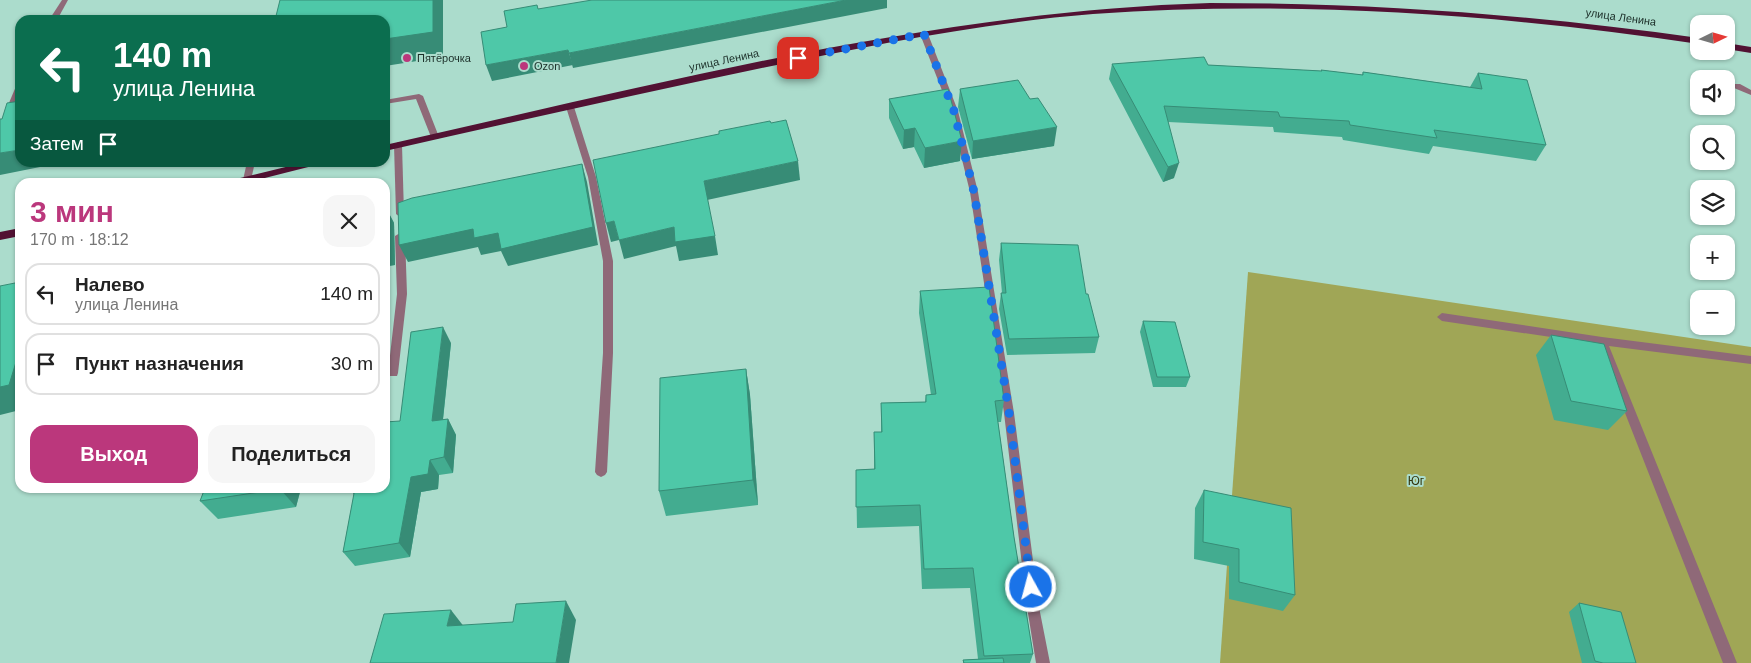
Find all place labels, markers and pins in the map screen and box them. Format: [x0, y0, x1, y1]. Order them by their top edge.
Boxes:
pin [777, 37, 819, 79]
marker: Пятёрочка [401, 52, 413, 64]
place label: Пятёрочка [417, 52, 472, 64]
marker: Ozon [518, 60, 530, 72]
place label: Ozon [534, 60, 560, 72]

